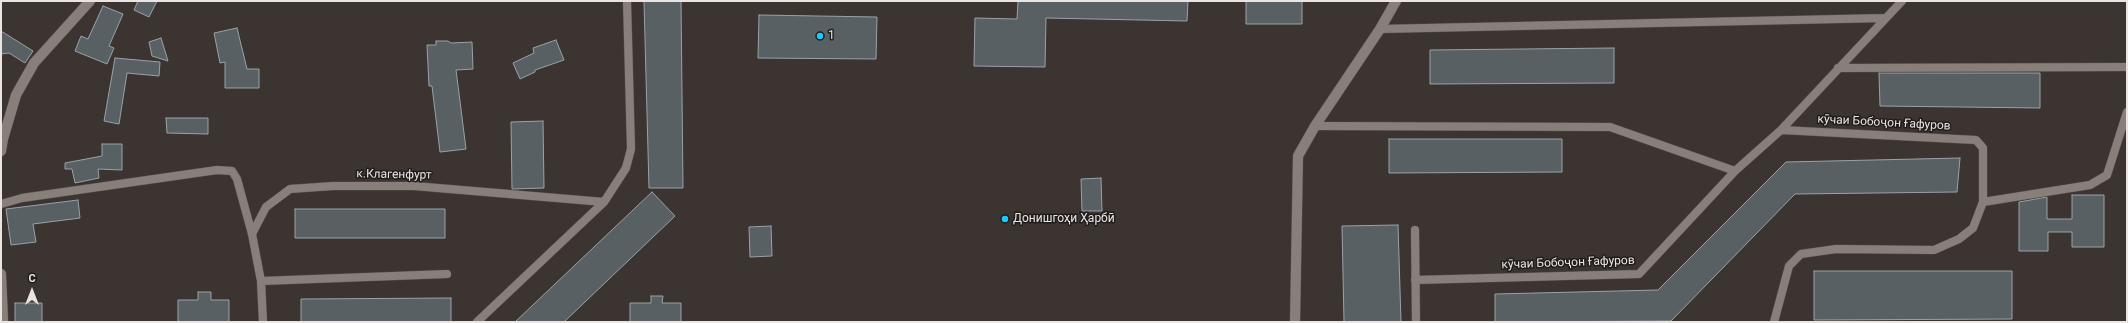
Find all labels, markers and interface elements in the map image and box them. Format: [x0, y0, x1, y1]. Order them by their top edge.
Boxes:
place label: 1 [828, 29, 835, 43]
marker: 1 [815, 31, 825, 41]
street label: кӯчаи Бобоҷон Ғафуров [1817, 112, 1951, 134]
street label: к.Клагенфурт [356, 167, 432, 183]
place label: Донишгоҳи Ҳарбӣ [1013, 212, 1115, 226]
marker: Донишгоҳи Ҳарбӣ [1000, 214, 1010, 224]
street label: кӯчаи Бобоҷон Ғафуров [1501, 253, 1635, 273]
north arrow [12, 271, 52, 311]
text: С [28, 272, 36, 285]

